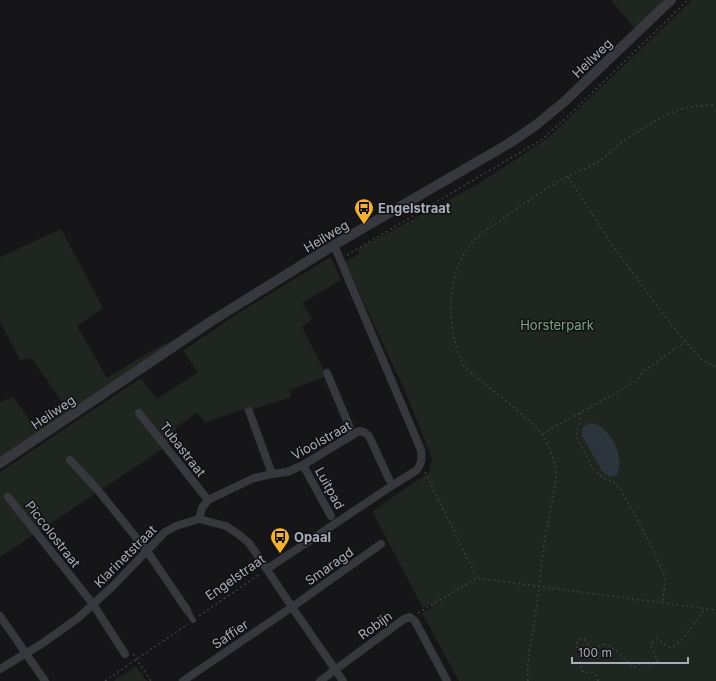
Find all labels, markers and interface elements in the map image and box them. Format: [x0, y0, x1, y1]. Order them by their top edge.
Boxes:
street label: Heilweg [569, 35, 615, 81]
bus stop icon: Engelstraat [353, 197, 375, 225]
place label: Engelstraat [378, 200, 451, 216]
street label: Heilweg [301, 216, 351, 256]
park label: Horsterpark [520, 317, 594, 333]
street label: Heilweg [28, 392, 78, 432]
street label: Vioolstraat [288, 417, 354, 463]
street label: Tubastraat [157, 418, 209, 480]
street label: Luitpad [312, 464, 348, 512]
street label: Piccolostraat [22, 498, 84, 570]
street label: Klarinetstraat [90, 521, 160, 591]
bus stop icon: Opaal [269, 526, 291, 554]
place label: Opaal [294, 529, 331, 545]
street label: Smaragd [302, 544, 356, 588]
street label: Engelstraat [202, 551, 268, 603]
street label: Robijn [355, 607, 395, 643]
street label: Saffier [209, 616, 251, 652]
scale bar [572, 639, 688, 665]
text: 100 m [578, 645, 612, 660]

